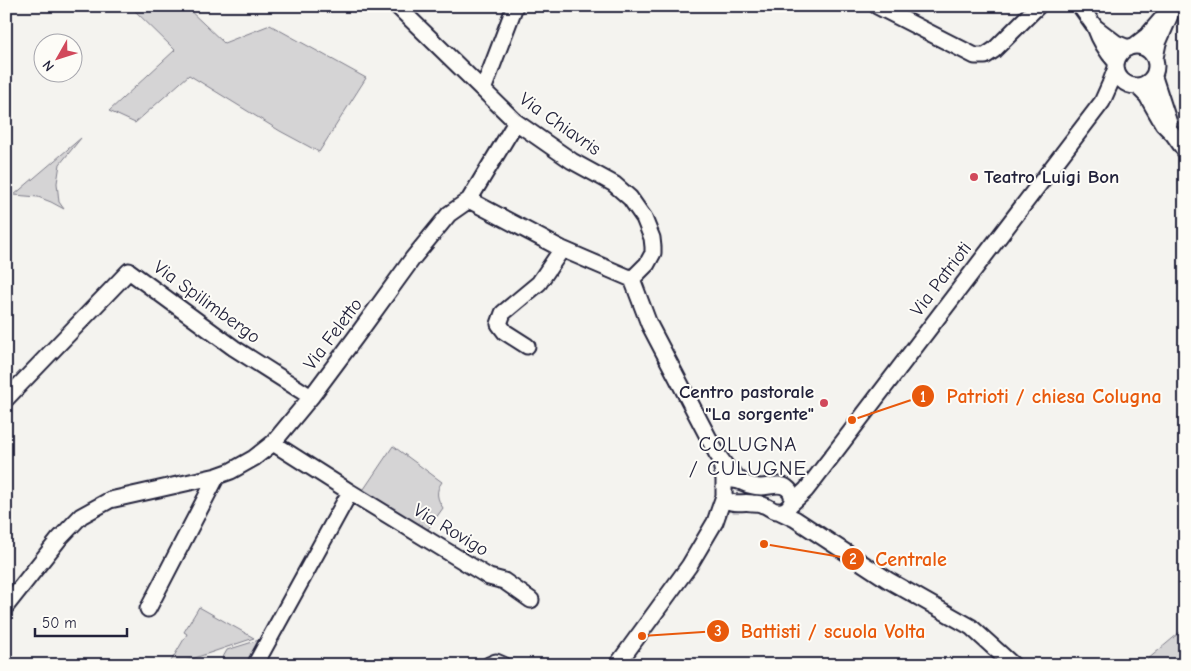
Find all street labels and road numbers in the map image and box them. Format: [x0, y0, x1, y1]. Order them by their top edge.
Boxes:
street label: Via Chiavris [515, 88, 605, 160]
street label: Via Patrioti [906, 238, 976, 320]
street label: Via Spilimbergo [149, 256, 265, 348]
street label: Via Feletto [299, 294, 367, 374]
street label: Via Rovigo [409, 499, 493, 561]

